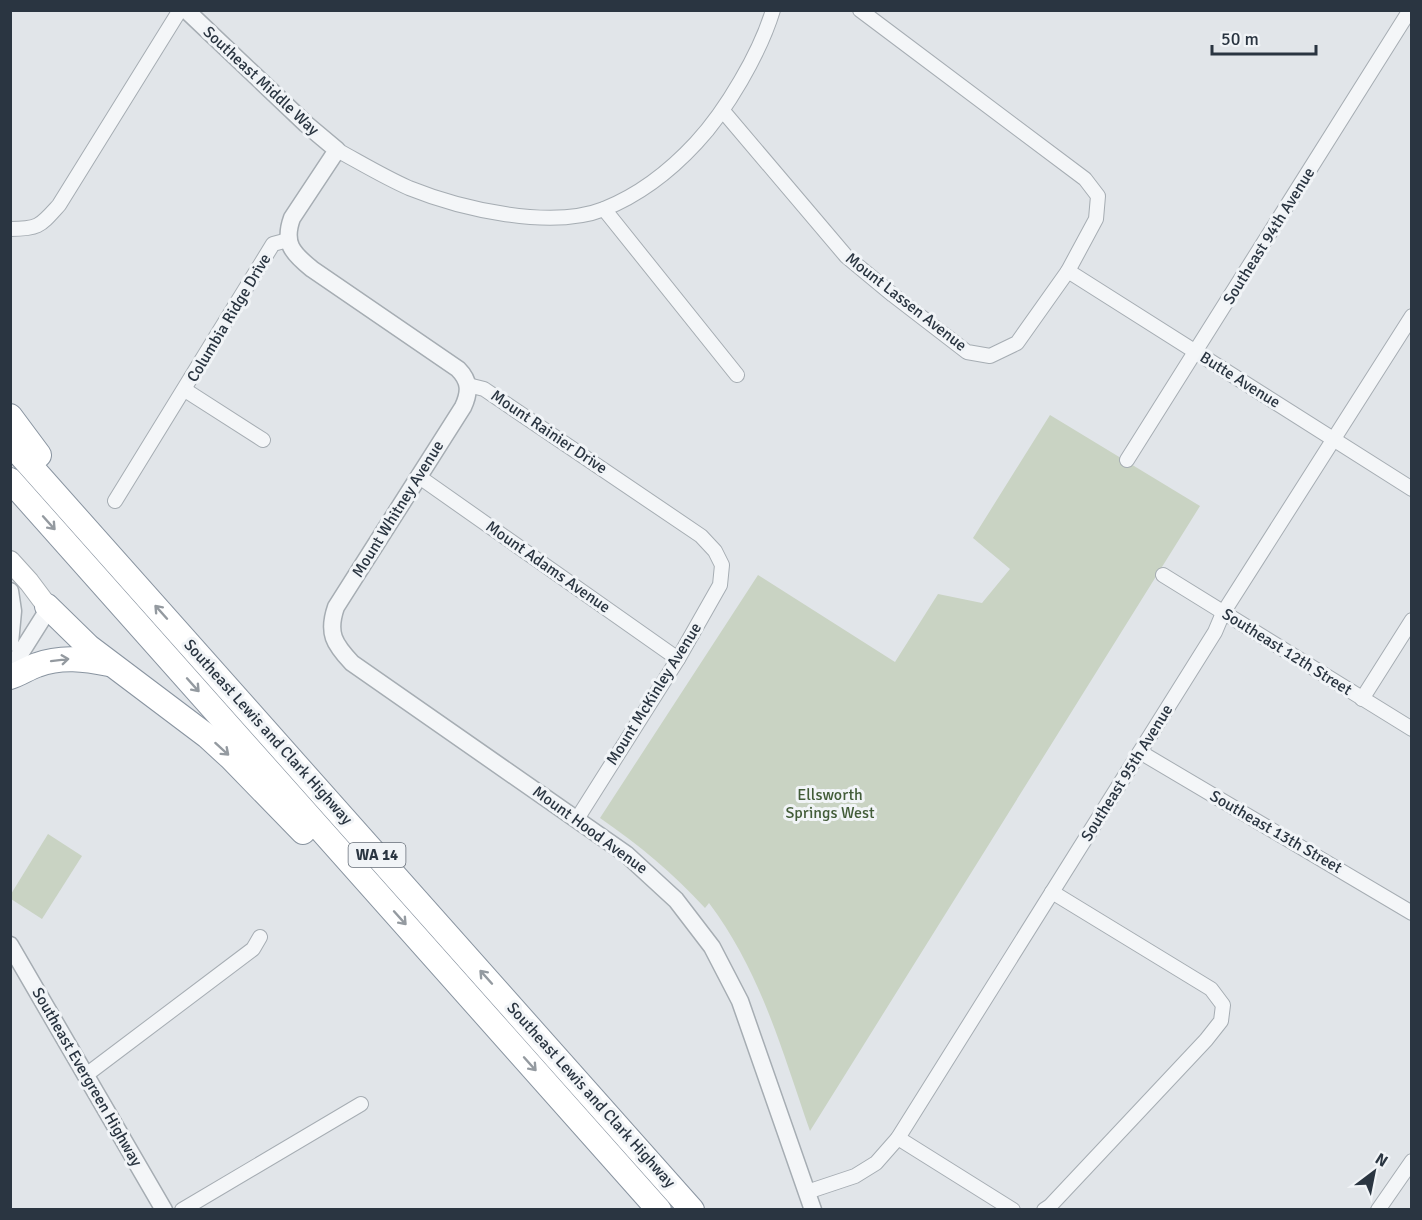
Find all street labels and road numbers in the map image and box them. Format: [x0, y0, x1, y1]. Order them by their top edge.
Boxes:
street label: Southeast Middle Way [199, 22, 323, 140]
street label: Southeast 94th Avenue [1219, 164, 1319, 308]
street label: Mount Lassen Avenue [841, 248, 971, 356]
street label: Columbia Ridge Drive [183, 250, 275, 386]
street label: Butte Avenue [1196, 347, 1284, 413]
street label: Mount Rainier Drive [487, 386, 611, 478]
street label: Mount Whitney Avenue [348, 437, 448, 581]
street label: Mount Adams Avenue [482, 517, 614, 617]
street label: Southeast 12th Street [1218, 604, 1356, 700]
street label: Mount McKinley Avenue [602, 619, 706, 769]
street label: Southeast Lewis and Clark Highway [179, 635, 357, 829]
street label: Southeast 95th Avenue [1077, 701, 1177, 845]
street label: Mount Hood Avenue [529, 782, 651, 878]
street label: Southeast 13th Street [1206, 786, 1346, 878]
road number: WA 14 [348, 843, 406, 867]
street label: Southeast Evergreen Highway [28, 984, 147, 1170]
street label: Southeast Lewis and Clark Highway [502, 998, 680, 1192]

